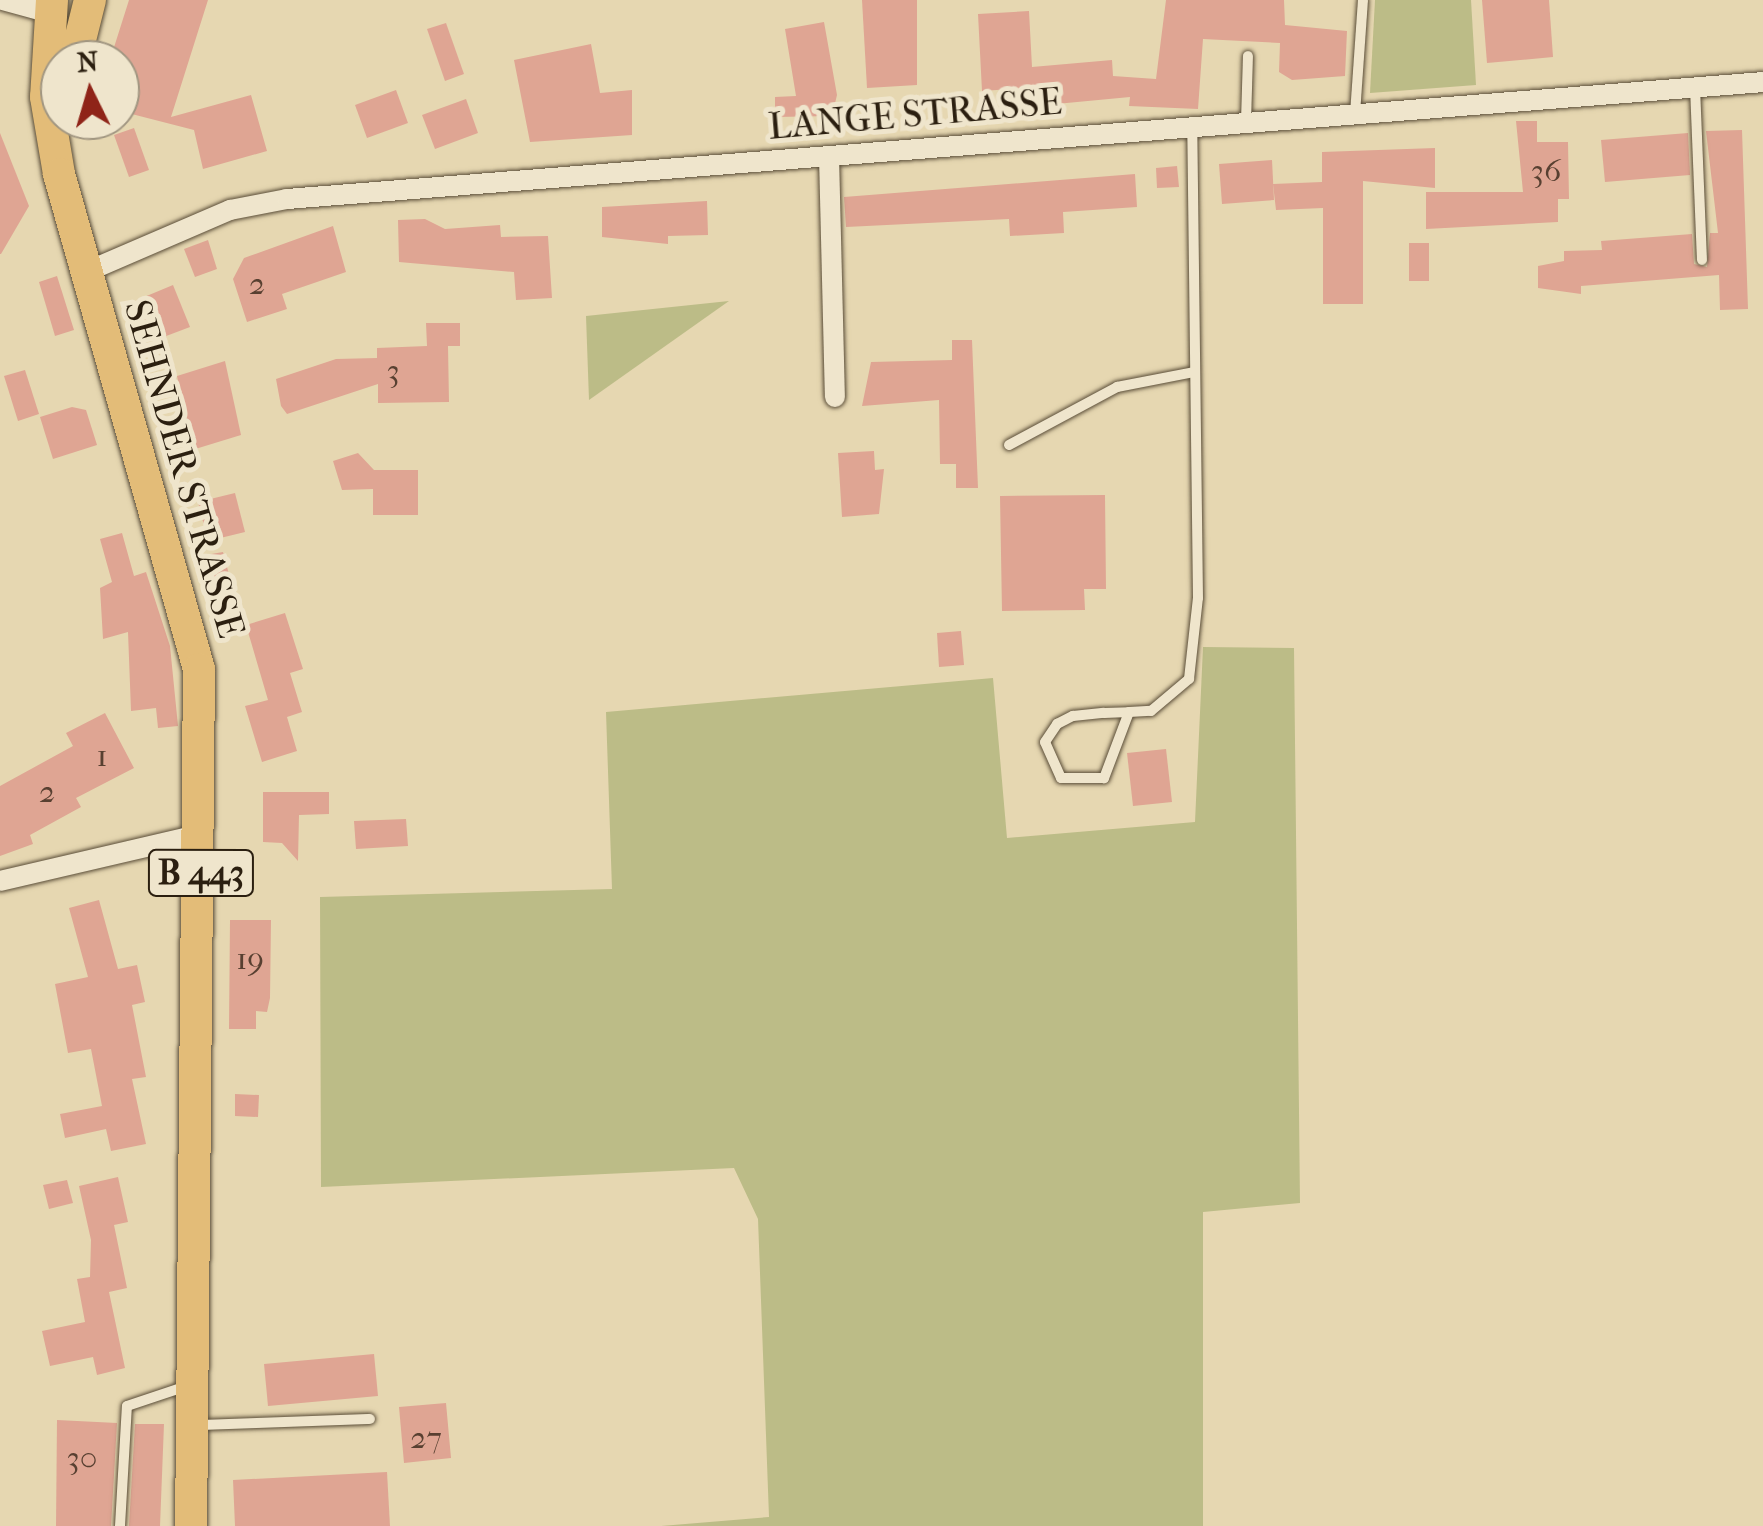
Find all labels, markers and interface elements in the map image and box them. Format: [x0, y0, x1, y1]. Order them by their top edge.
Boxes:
north arrow [40, 40, 140, 140]
text: N [75, 44, 100, 79]
street label: LANGE STRASSE [766, 78, 1064, 150]
house number: 36 [1531, 152, 1561, 190]
house number: 2 [249, 265, 265, 303]
street label: SEHNDER STRASSE [114, 295, 254, 643]
house number: 3 [386, 352, 400, 390]
house number: 1 [96, 737, 108, 775]
house number: 2 [39, 773, 55, 811]
road number: B 443 [146, 843, 256, 903]
house number: 19 [236, 940, 264, 978]
house number: 27 [410, 1419, 442, 1457]
house number: 30 [67, 1439, 97, 1477]

